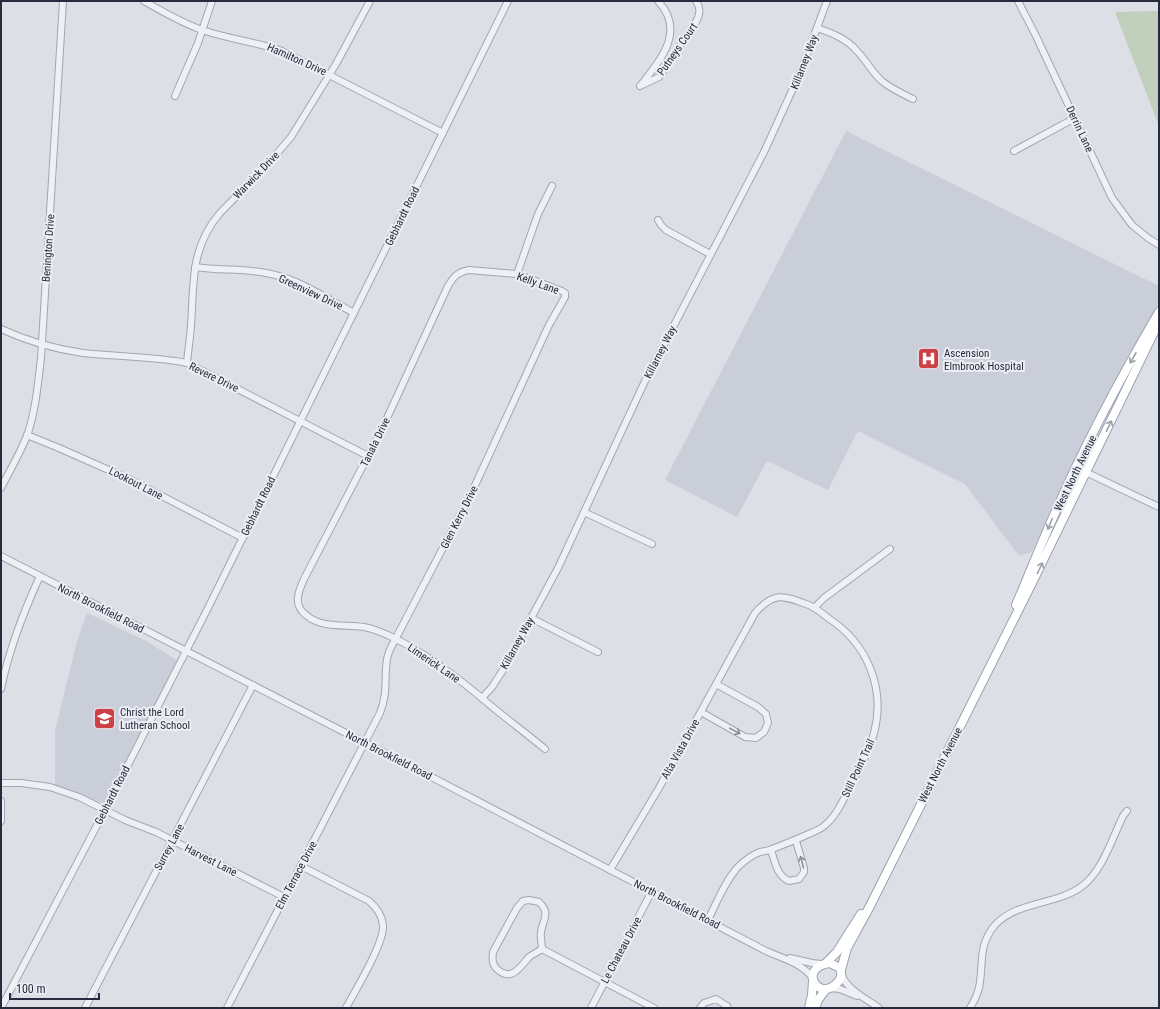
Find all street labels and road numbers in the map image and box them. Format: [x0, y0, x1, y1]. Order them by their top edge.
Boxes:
street label: Putneys Court [655, 21, 700, 78]
street label: Killarney Way [788, 33, 821, 91]
street label: Hamilton Drive [265, 41, 329, 78]
street label: Derrin Lane [1063, 104, 1096, 154]
street label: Warwick Drive [230, 149, 282, 202]
street label: Gebhardt Road [383, 185, 422, 248]
street label: Benington Drive [40, 214, 57, 283]
street label: Kelly Lane [515, 270, 561, 297]
street label: Greenview Drive [277, 272, 345, 313]
street label: Killarney Way [642, 323, 680, 381]
street label: Revere Drive [187, 360, 241, 395]
street label: Tanala Drive [358, 415, 393, 469]
street label: West North Avenue [1051, 433, 1099, 513]
street label: Lookout Lane [107, 464, 165, 503]
street label: Gebhardt Road [239, 475, 278, 538]
street label: Glen Kerry Drive [438, 484, 481, 551]
street label: North Brookfield Road [55, 581, 146, 636]
street label: Killarney Way [498, 614, 537, 672]
street label: Limerick Lane [405, 641, 462, 686]
street label: Alta Vista Drive [659, 717, 702, 782]
street label: West North Avenue [916, 725, 965, 805]
street label: North Brookfield Road [343, 728, 434, 783]
street label: Still Point Trail [839, 737, 878, 799]
street label: Gebhardt Road [92, 764, 133, 827]
street label: Surrey Lane [152, 822, 187, 873]
street label: Elm Terrace Drive [273, 839, 320, 912]
street label: Harvest Lane [182, 842, 239, 879]
street label: North Brookfield Road [631, 877, 722, 932]
street label: Le Chateau Drive [599, 915, 644, 986]

